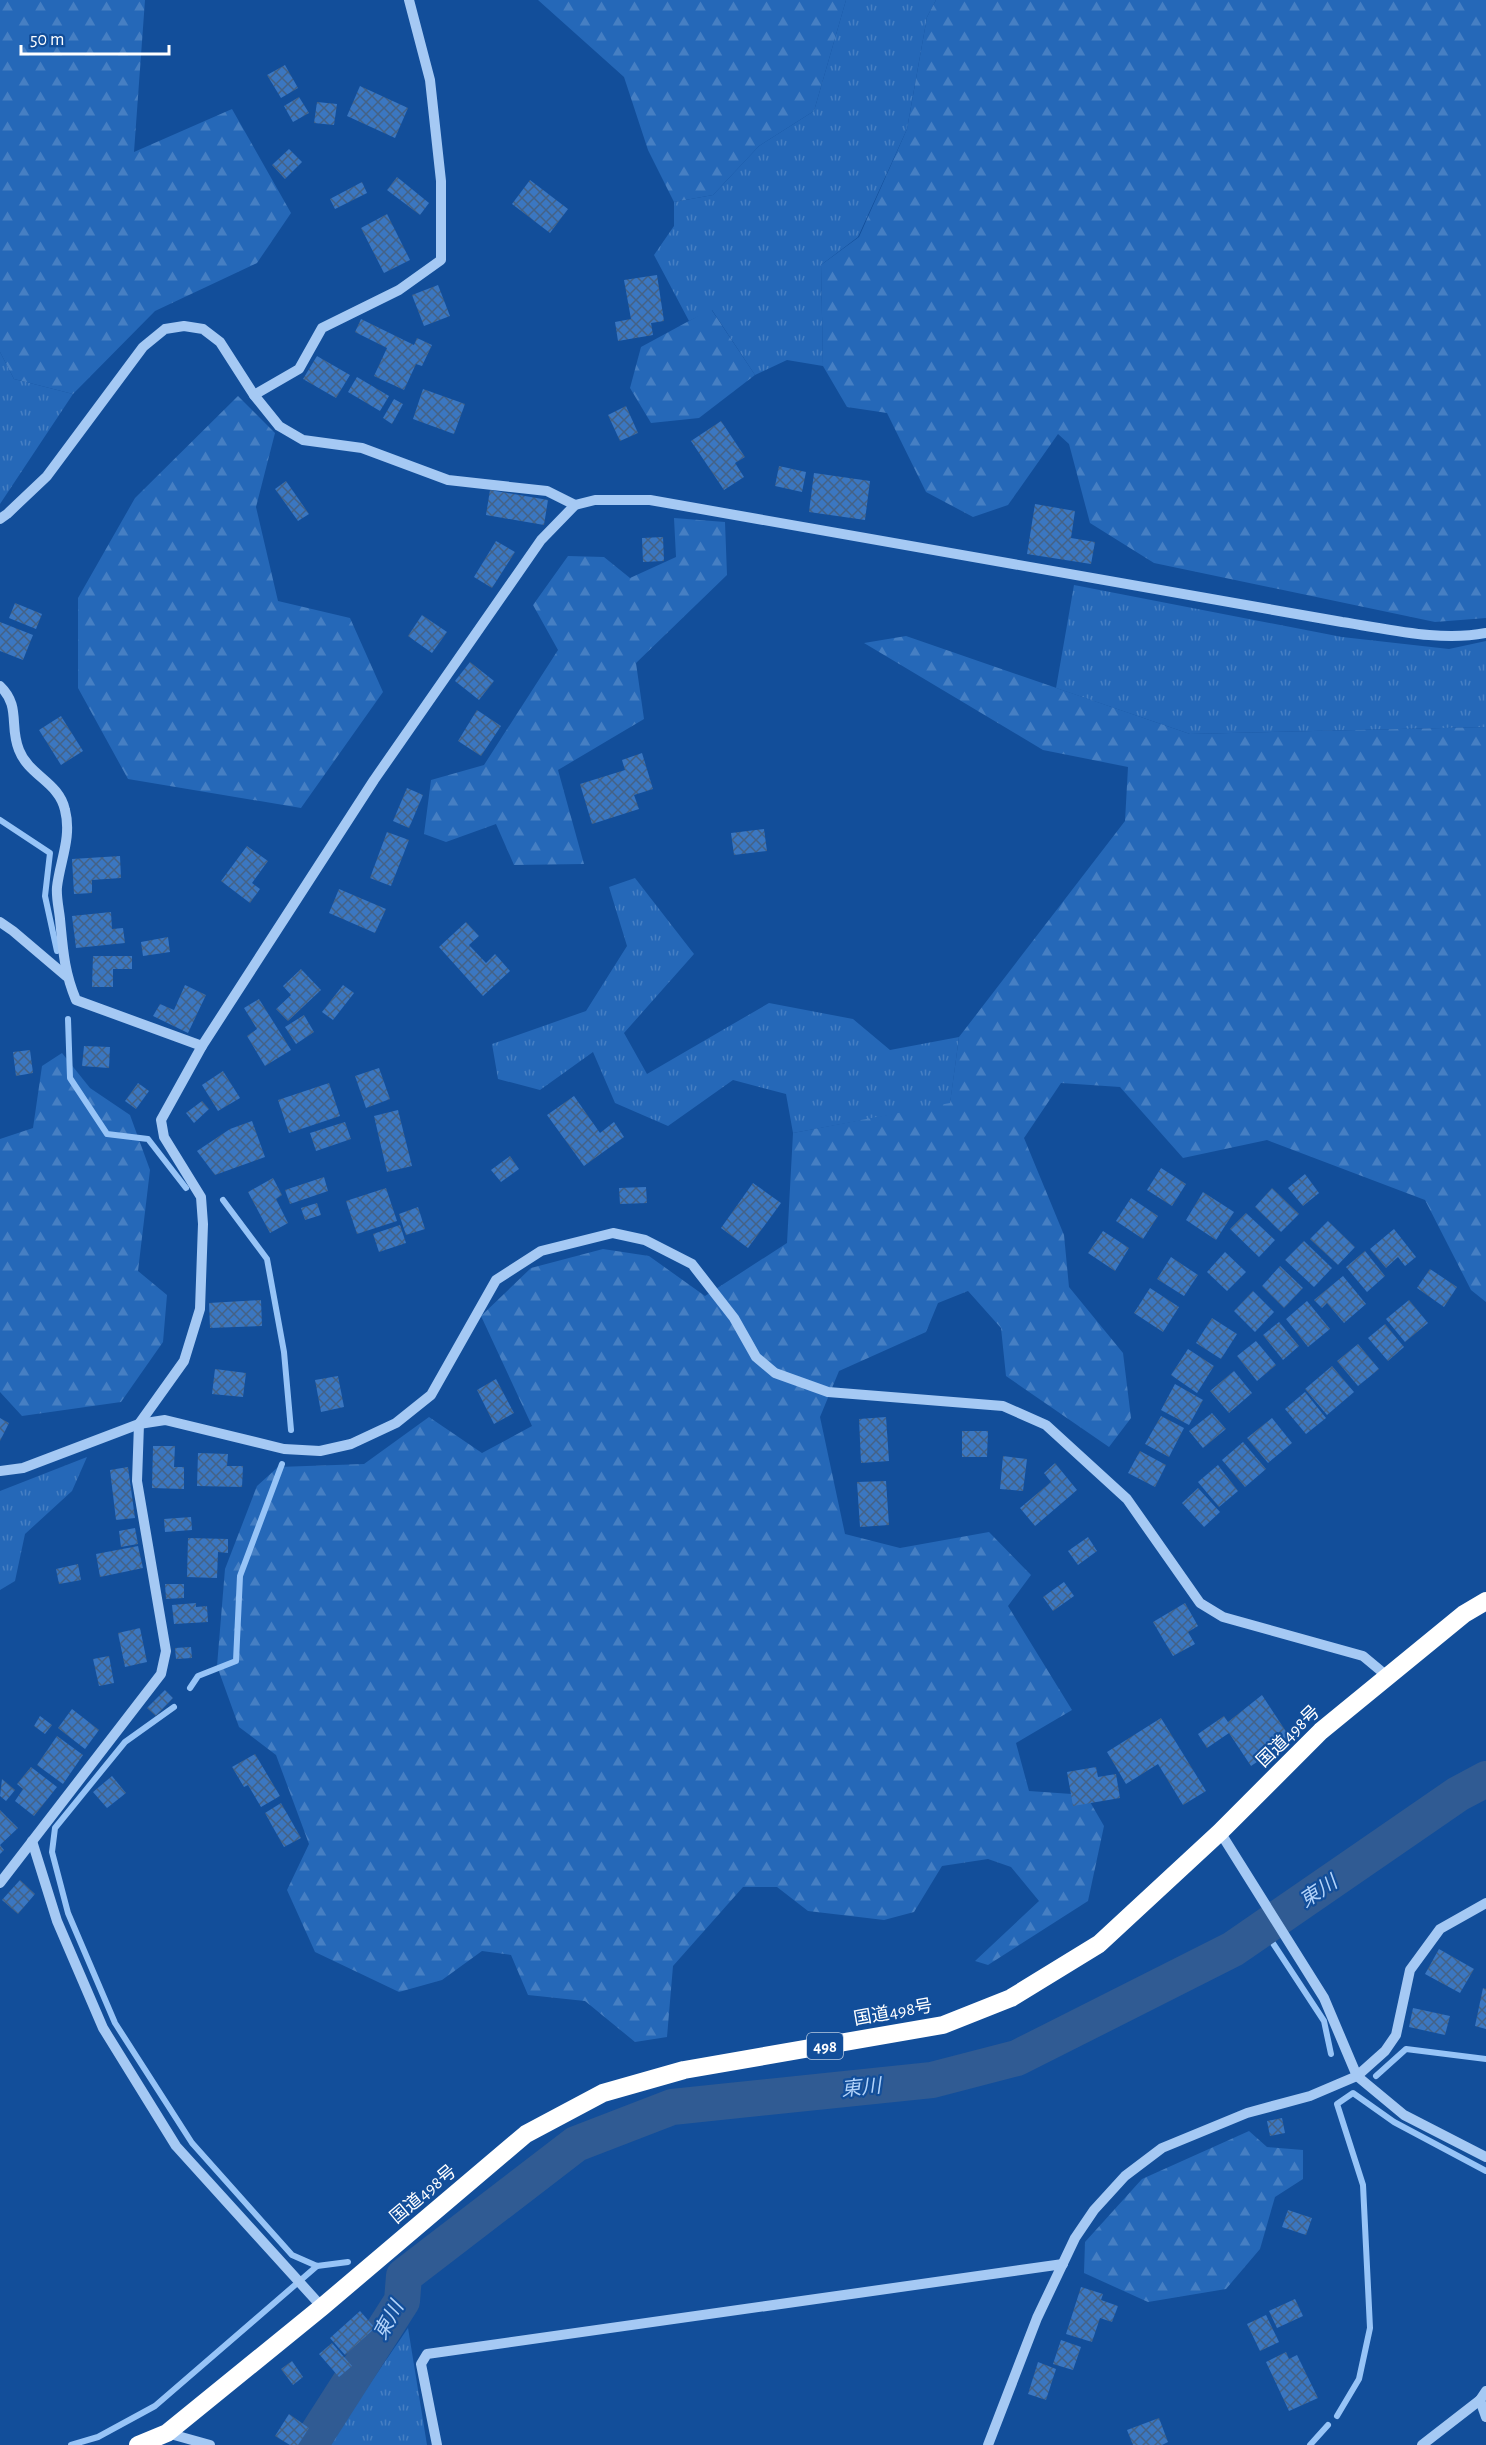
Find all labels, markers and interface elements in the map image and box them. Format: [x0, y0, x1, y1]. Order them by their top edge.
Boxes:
scale bar [21, 18, 170, 56]
text: 50 m [30, 31, 64, 49]
street label: 国道498号 [1252, 1701, 1324, 1771]
water label: 東川 [1296, 1870, 1342, 1911]
street label: 国道498号 [852, 1995, 934, 2029]
road number: 498 [807, 2033, 843, 2059]
water label: 東川 [840, 2075, 884, 2100]
street label: 国道498号 [386, 2161, 460, 2227]
water label: 東川 [370, 2296, 408, 2343]

